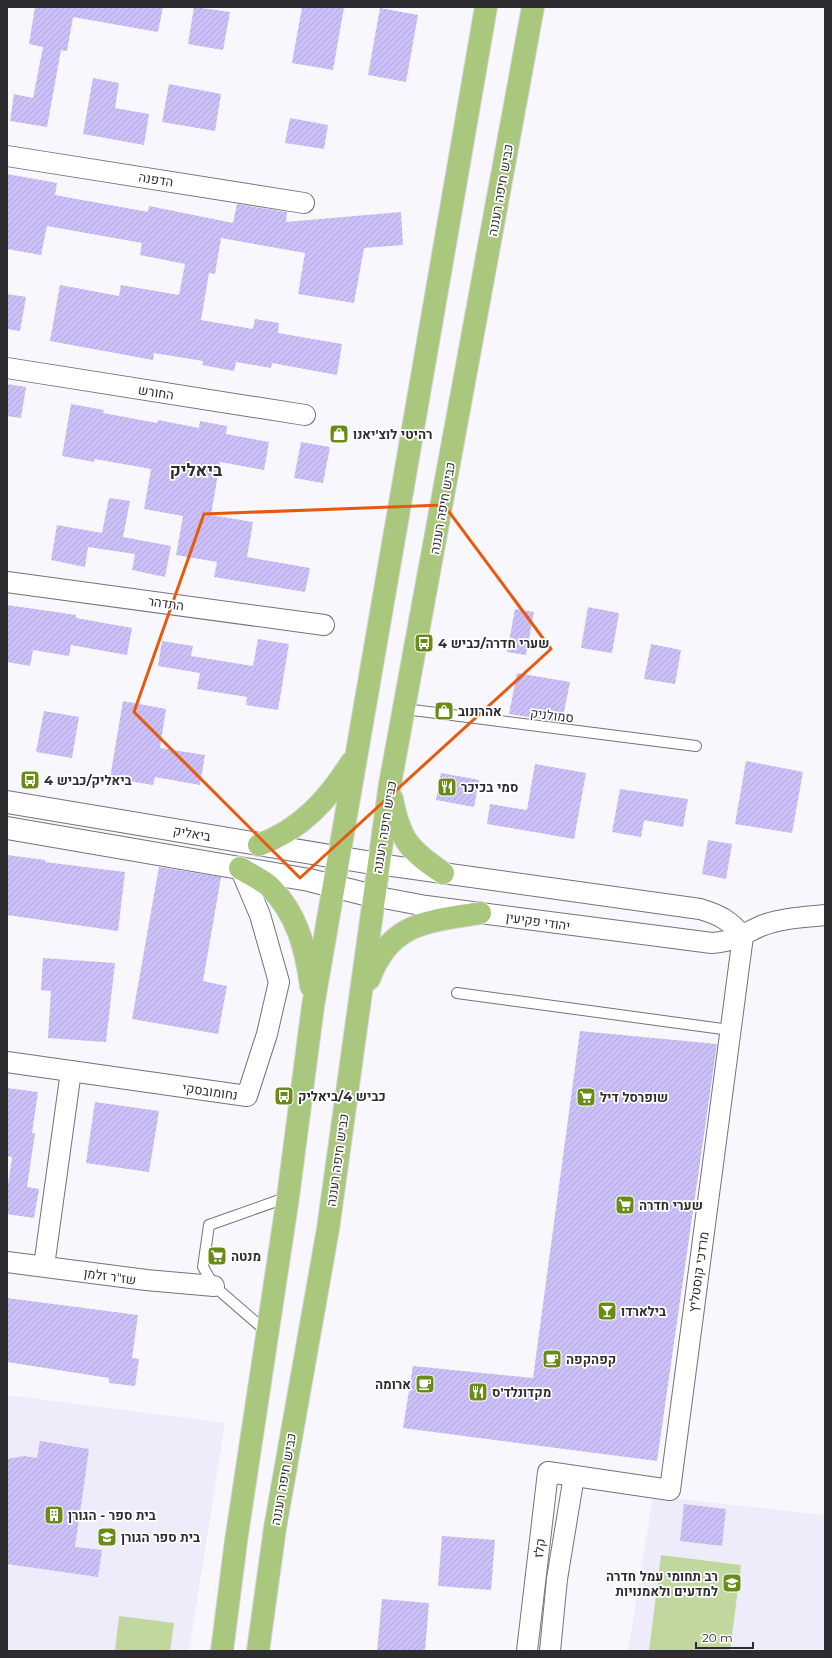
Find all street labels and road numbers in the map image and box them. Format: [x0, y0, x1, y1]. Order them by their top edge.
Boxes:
street label: כביש חיפה רעננה [484, 143, 516, 237]
street label: הדפנה [138, 168, 174, 190]
street label: החורש [137, 381, 175, 403]
street label: כביש חיפה רעננה [426, 461, 458, 555]
street label: התדהר [147, 593, 185, 613]
street label: סמולניק [529, 704, 575, 726]
street label: כביש חיפה רעננה [369, 780, 399, 874]
street label: ביאליק [172, 822, 212, 844]
street label: יהודי פקיעין [505, 909, 571, 933]
street label: נחומובסקי [181, 1079, 239, 1103]
street label: כביש חיפה רעננה [323, 1113, 351, 1207]
street label: מרדכי קוסטליץ [684, 1231, 712, 1313]
street label: שז"ר זלמן [83, 1264, 137, 1288]
street label: כביש חיפה רעננה [267, 1432, 299, 1526]
street label: קלז [530, 1537, 548, 1559]

